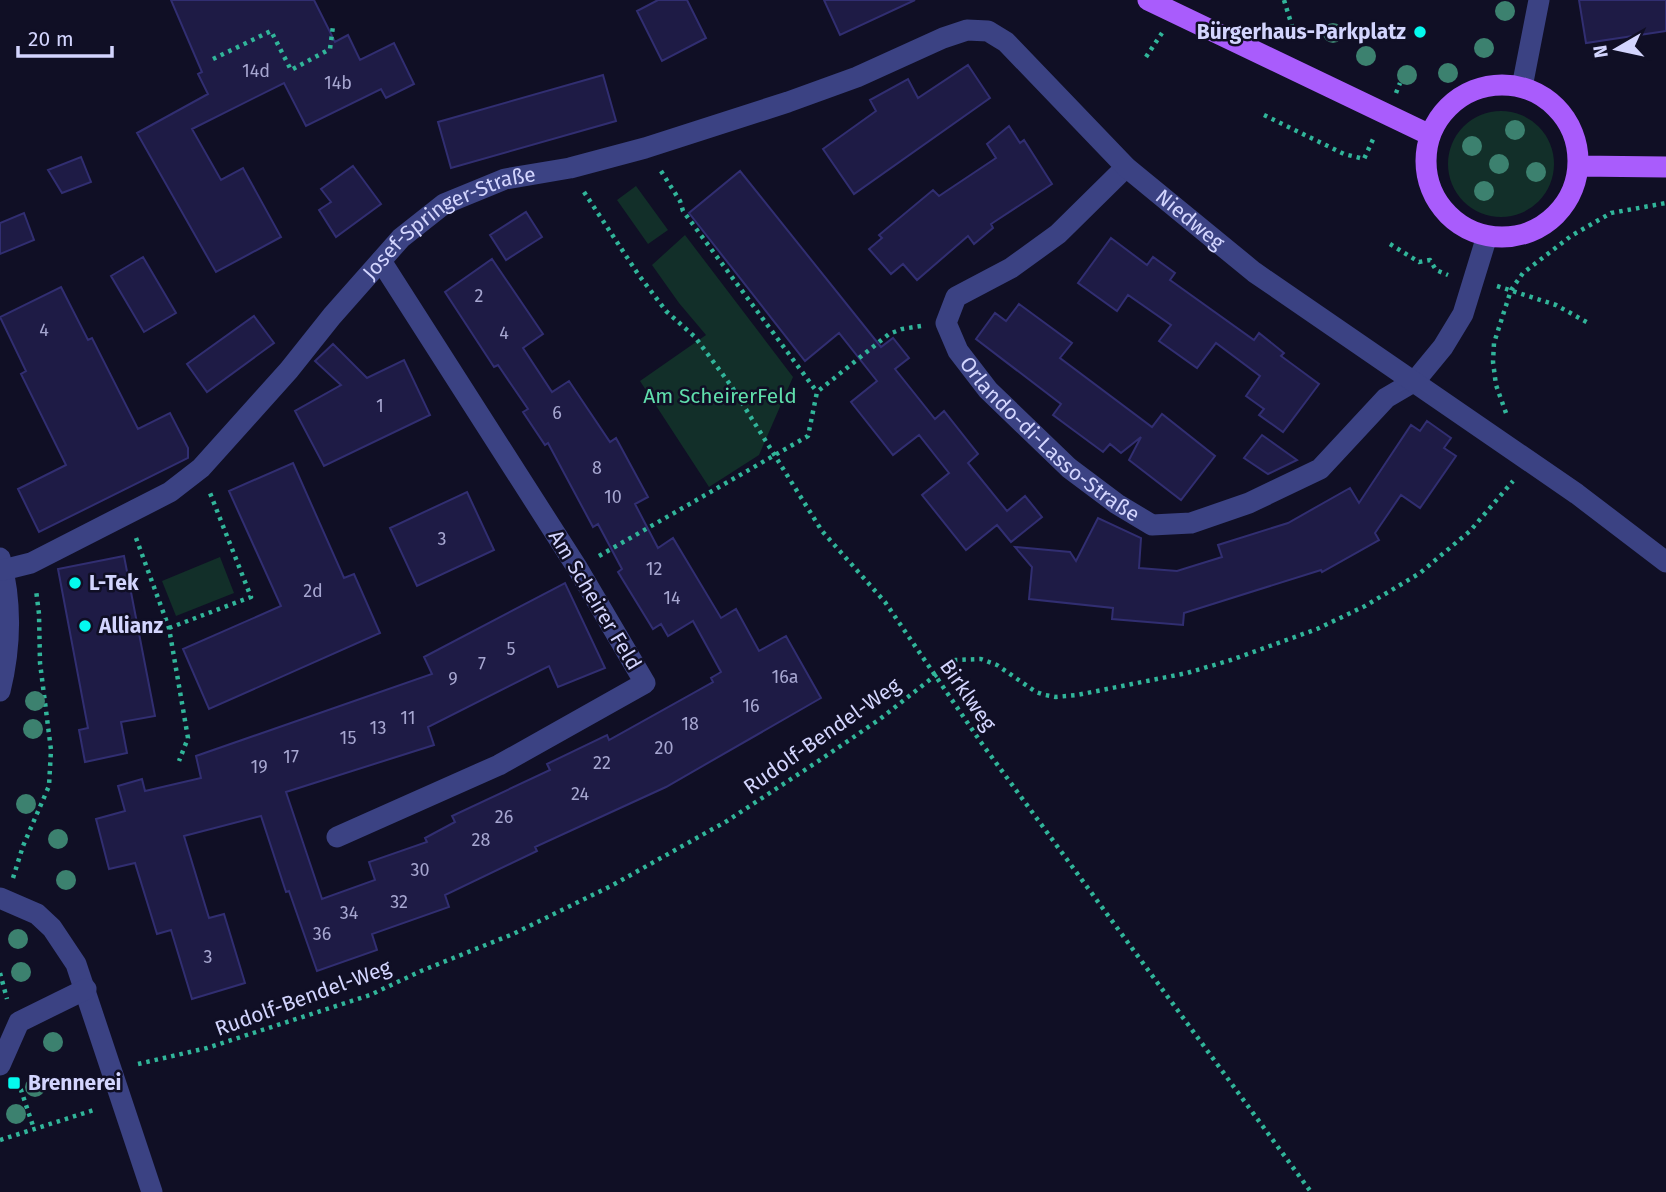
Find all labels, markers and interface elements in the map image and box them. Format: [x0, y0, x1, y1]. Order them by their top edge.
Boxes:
scale bar [18, 14, 112, 58]
north arrow [1582, 14, 1652, 84]
place label: Bürgerhaus-Parkplatz [1197, 19, 1406, 45]
marker: Bürgerhaus-Parkplatz [1412, 24, 1428, 40]
text: 20 m [28, 26, 74, 52]
text: N [1588, 44, 1613, 60]
house number: 14d [242, 60, 270, 82]
house number: 14b [324, 72, 352, 94]
street label: Josef-Springer-Straße [357, 161, 538, 285]
street label: Niedweg [1150, 184, 1230, 256]
house number: 2 [475, 285, 484, 307]
house number: 4 [39, 319, 49, 341]
house number: 4 [499, 322, 509, 344]
street label: Orlando-di-Lasso-Straße [954, 351, 1144, 528]
park label: Am ScheirerFeld [643, 383, 797, 409]
house number: 1 [376, 395, 384, 417]
house number: 6 [552, 402, 562, 424]
house number: 8 [592, 457, 602, 479]
house number: 10 [604, 486, 622, 508]
street label: Am Scheirer Feld [543, 525, 647, 675]
house number: 3 [438, 528, 446, 550]
house number: 12 [646, 558, 662, 580]
place label: L-Tek [89, 570, 139, 596]
marker: L-Tek [67, 575, 83, 591]
house number: 2d [303, 580, 323, 602]
house number: 14 [663, 587, 681, 609]
place label: Allianz [98, 613, 163, 639]
marker: Allianz [77, 618, 93, 634]
house number: 5 [506, 638, 516, 660]
house number: 7 [478, 653, 486, 675]
street label: Birklweg [934, 654, 1002, 736]
house number: 16a [771, 666, 799, 688]
house number: 9 [448, 668, 458, 690]
street label: Rudolf-Bendel-Weg [739, 672, 905, 800]
house number: 16 [742, 695, 760, 717]
house number: 11 [400, 707, 416, 729]
house number: 18 [681, 713, 699, 735]
house number: 13 [370, 717, 386, 739]
house number: 15 [340, 727, 356, 749]
house number: 20 [655, 737, 673, 759]
house number: 17 [283, 746, 299, 768]
house number: 22 [593, 752, 611, 774]
house number: 19 [250, 756, 268, 778]
house number: 24 [571, 783, 589, 805]
house number: 26 [495, 806, 513, 828]
house number: 28 [472, 829, 490, 851]
house number: 30 [410, 859, 430, 881]
house number: 32 [390, 891, 408, 913]
house number: 34 [340, 902, 359, 924]
house number: 36 [313, 923, 331, 945]
house number: 3 [204, 946, 212, 968]
street label: Rudolf-Bendel-Weg [211, 954, 395, 1042]
place label: Brennerei [28, 1070, 121, 1096]
marker: Brennerei [6, 1075, 22, 1091]

